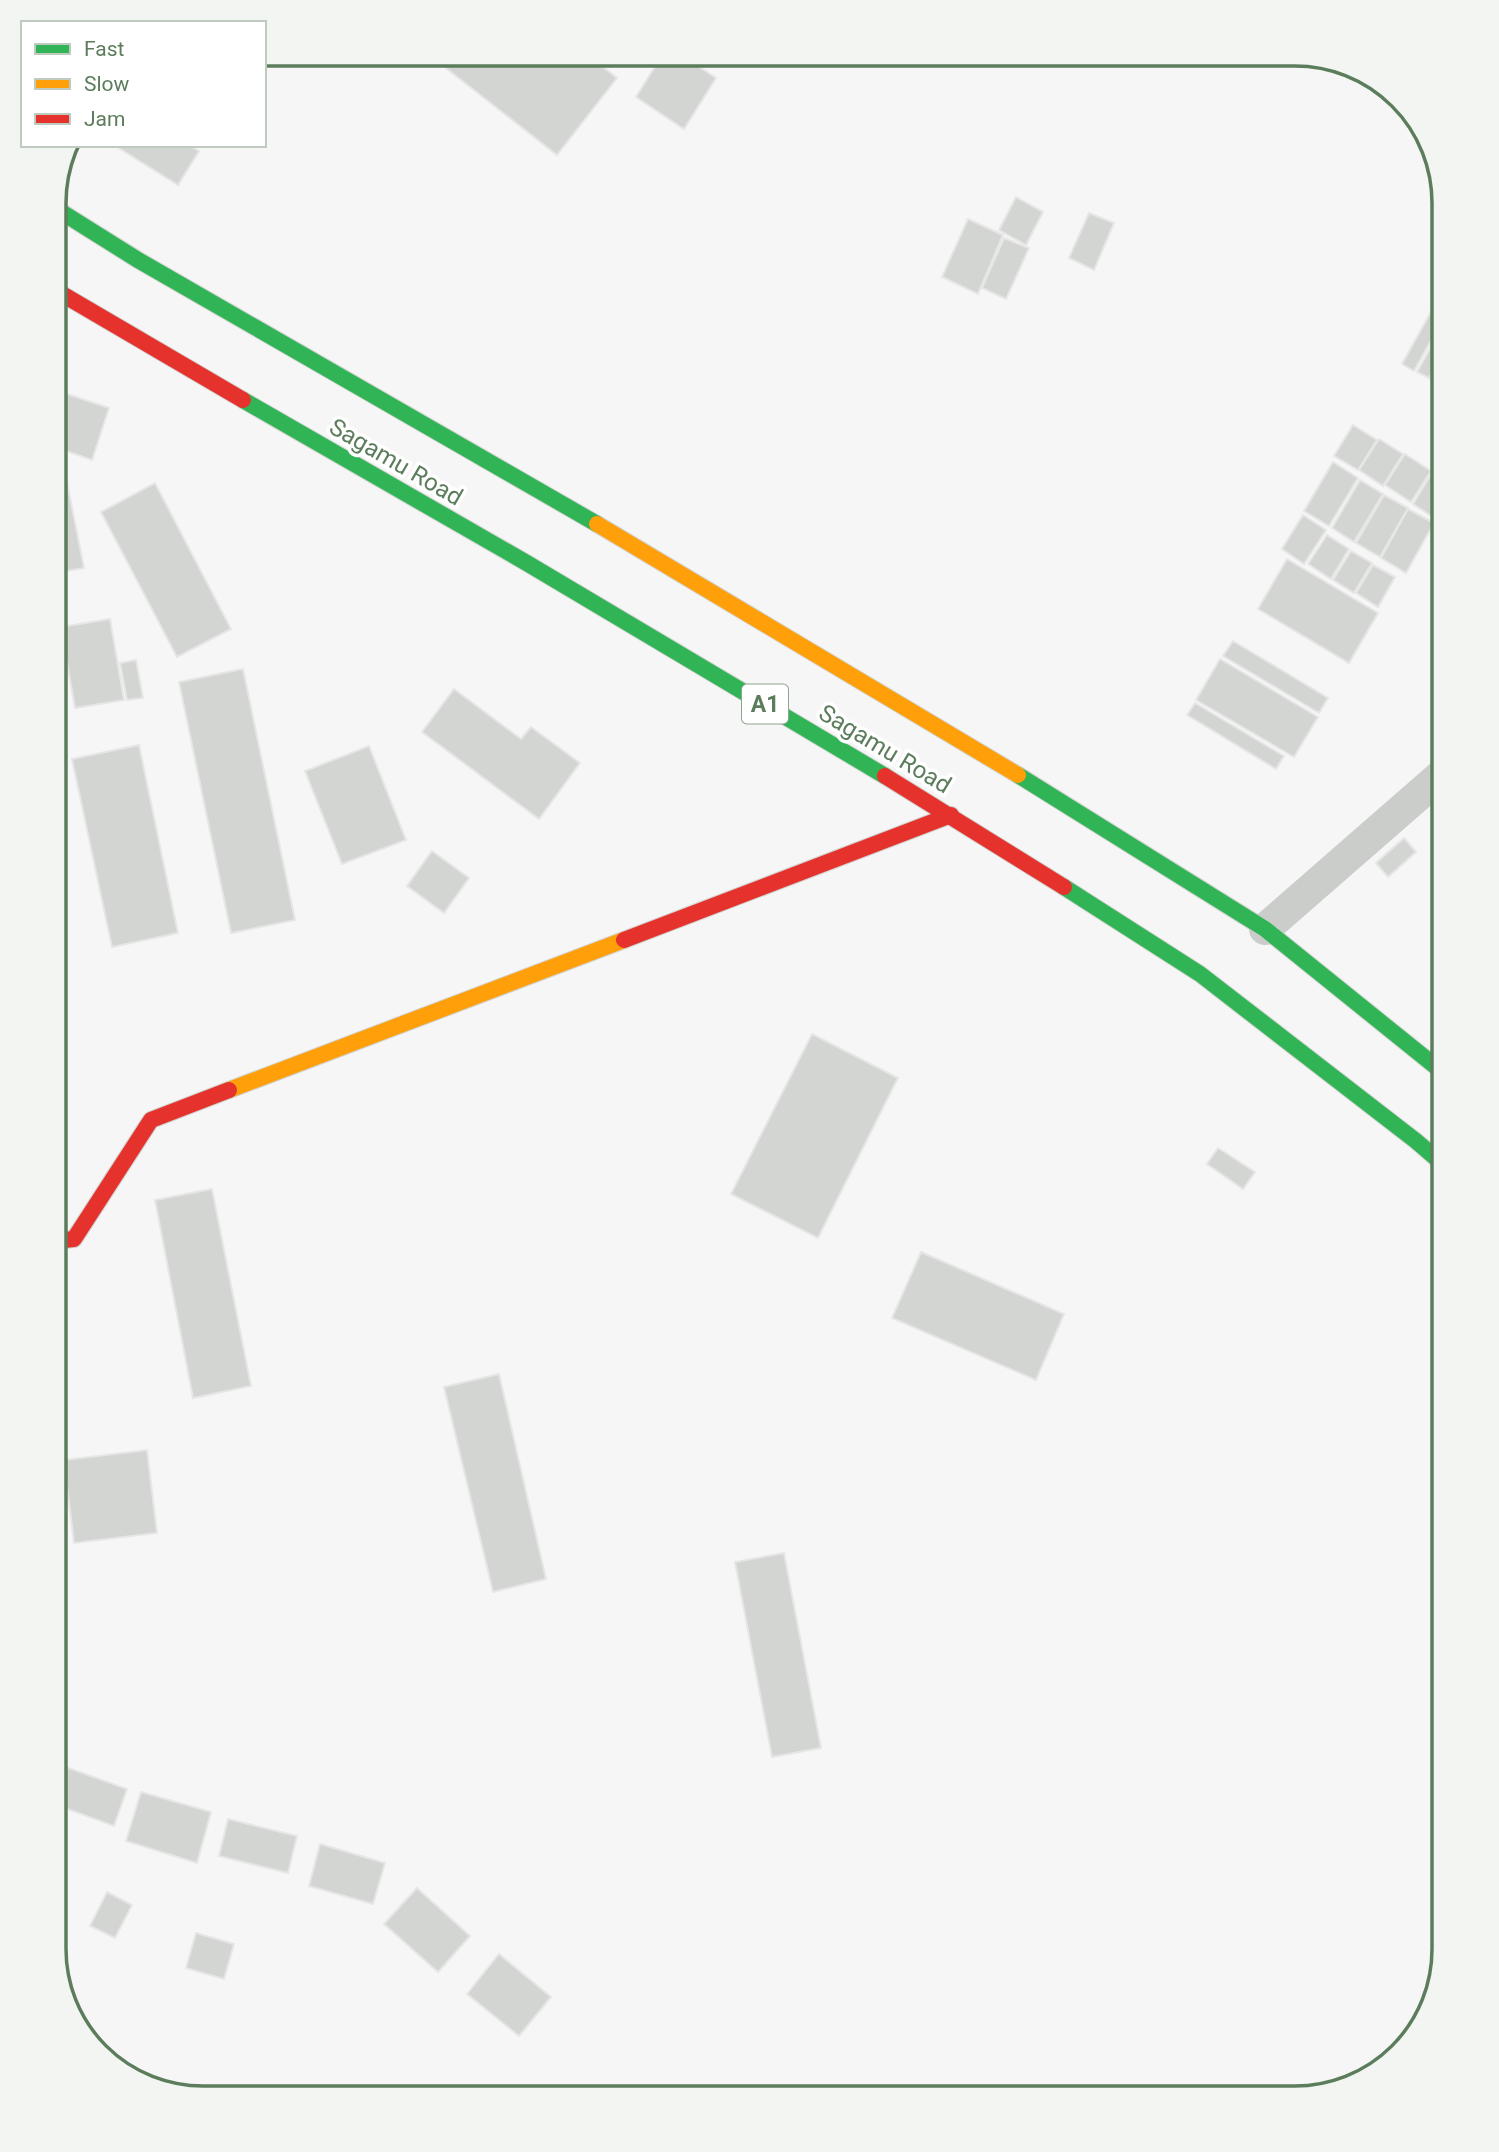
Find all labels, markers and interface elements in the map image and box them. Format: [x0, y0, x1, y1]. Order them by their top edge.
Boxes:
legend [21, 21, 266, 147]
text: Fast [84, 37, 125, 61]
text: Slow [84, 72, 130, 96]
text: Jam [84, 107, 125, 131]
street label: Sagamu Road [324, 413, 468, 511]
road number: A1 [742, 684, 788, 724]
street label: Sagamu Road [814, 699, 956, 799]

